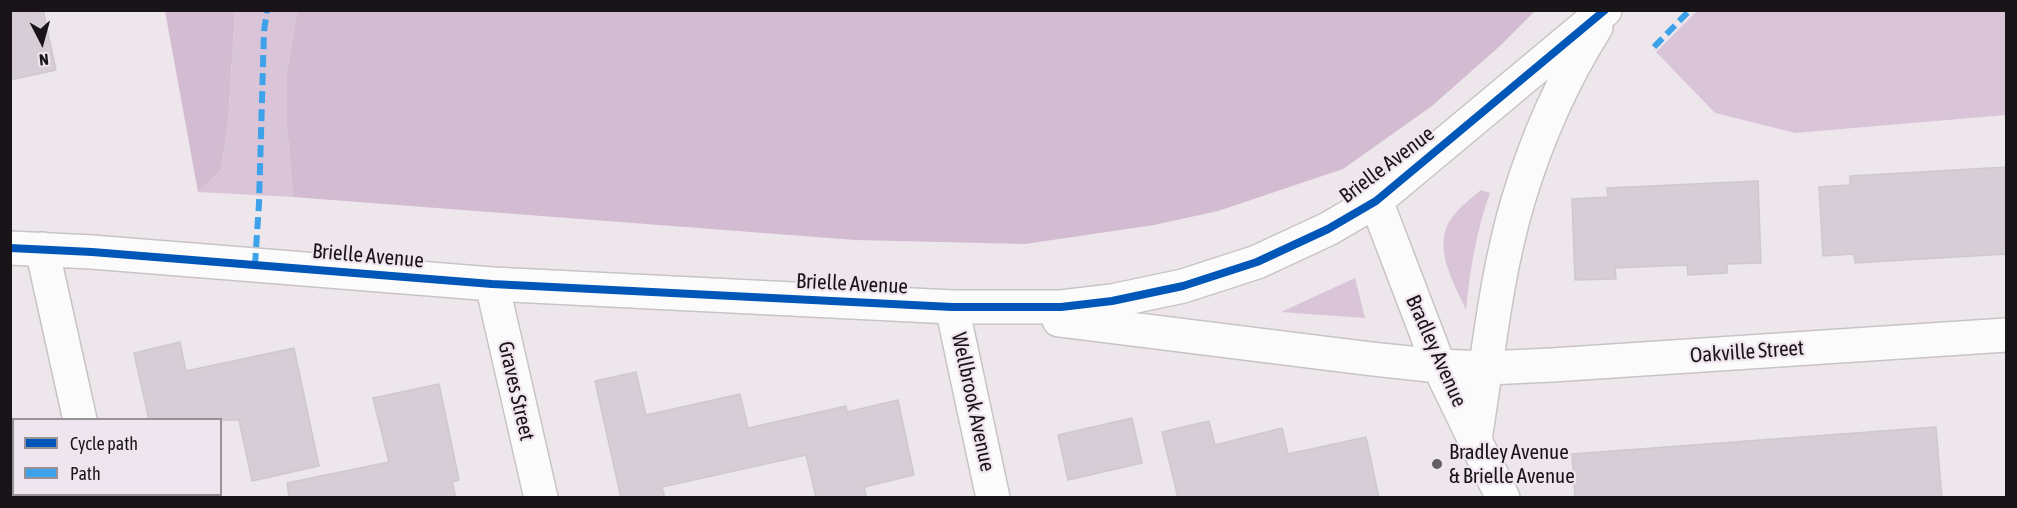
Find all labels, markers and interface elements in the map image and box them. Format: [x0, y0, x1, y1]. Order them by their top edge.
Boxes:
north arrow [12, 12, 72, 72]
text: N [38, 50, 50, 69]
street label: Brielle Avenue [1335, 121, 1439, 209]
street label: Brielle Avenue [311, 239, 425, 273]
street label: Brielle Avenue [795, 268, 909, 300]
street label: Bradley Avenue [1400, 291, 1472, 411]
street label: Wellbrook Avenue [946, 330, 1000, 474]
street label: Oakville Street [1689, 335, 1805, 369]
street label: Graves Street [492, 339, 540, 443]
legend [12, 418, 222, 496]
text: Cycle path [70, 433, 138, 454]
place label: Bradley Avenue & Brielle Avenue [1449, 439, 1575, 489]
marker: Bradley Avenue & Brielle Avenue [1430, 457, 1444, 471]
text: Path [70, 463, 101, 484]

